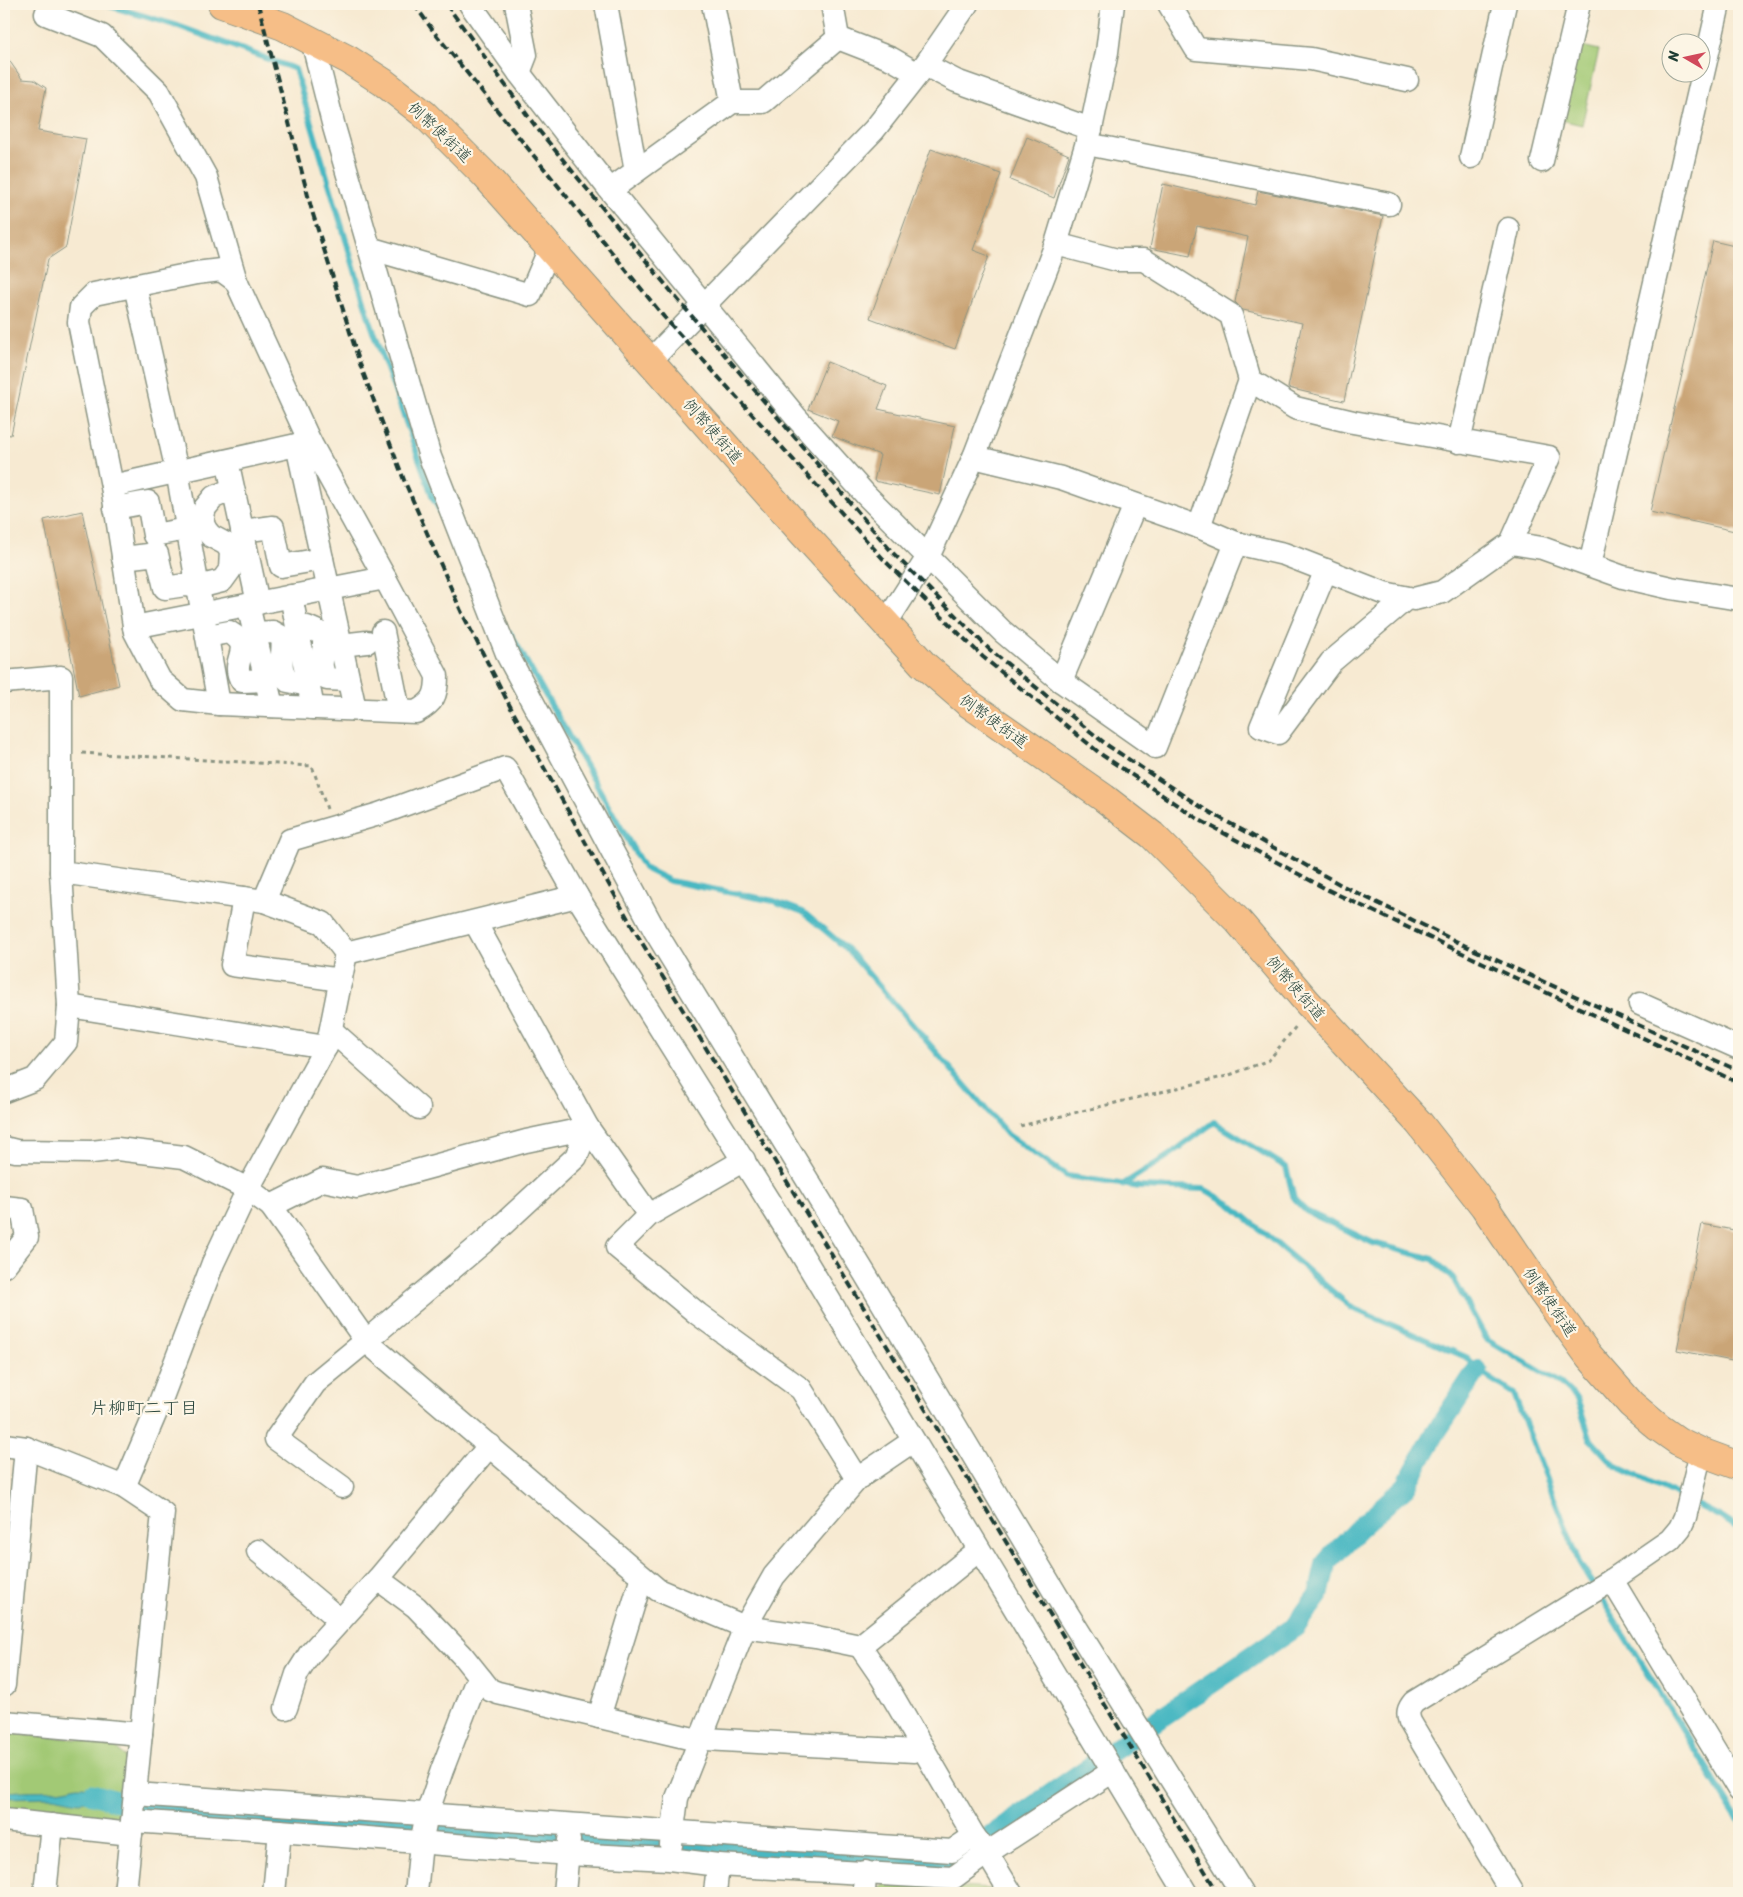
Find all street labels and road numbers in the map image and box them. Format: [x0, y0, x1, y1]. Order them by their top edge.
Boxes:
street label: 例幣使街道 [401, 94, 479, 170]
street label: 例幣使街道 [676, 391, 750, 471]
street label: 例幣使街道 [953, 686, 1035, 756]
street label: 例幣使街道 [1259, 948, 1333, 1028]
street label: 例幣使街道 [1515, 1261, 1585, 1343]

